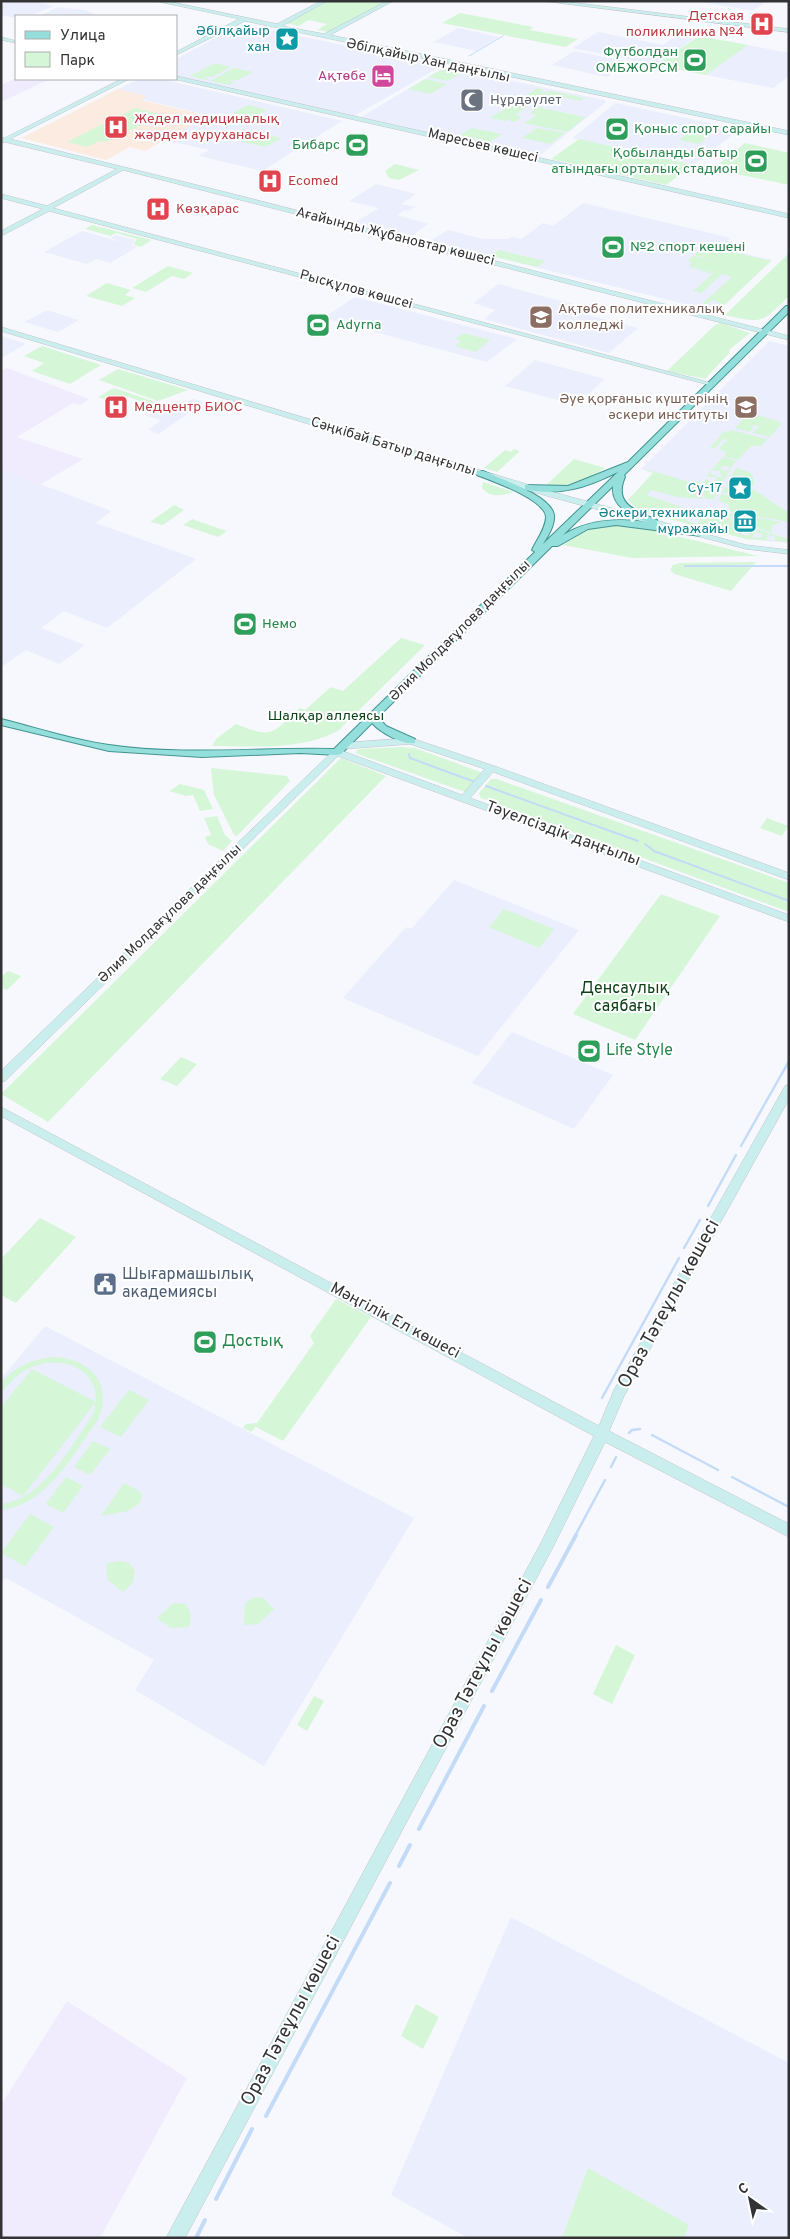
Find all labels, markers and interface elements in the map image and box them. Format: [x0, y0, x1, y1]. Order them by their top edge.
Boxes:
place label: Детская поликлиника №4 [626, 8, 744, 41]
hospital icon: Детская поликлиника №4 [749, 11, 775, 37]
legend [15, 15, 178, 80]
place label: Әбілқайыр хан [196, 23, 270, 56]
place icon: Әбілқайыр хан [274, 26, 300, 52]
text: Улица [60, 27, 105, 46]
street label: Әбілқайыр Хан даңғылы [345, 35, 511, 87]
place label: Футболдан ОМБЖОРСМ [595, 44, 678, 77]
sports icon: Футболдан ОМБЖОРСМ [682, 47, 708, 73]
text: Парк [60, 52, 95, 71]
hotel icon: Ақтөбе [370, 63, 396, 89]
place label: Ақтөбе [318, 68, 366, 85]
mosque icon: Нұрдәулет [459, 87, 485, 113]
place label: Нұрдәулет [490, 92, 562, 109]
place label: Жедел медициналық жәрдем ауруханасы [134, 111, 280, 144]
hospital icon: Жедел медициналық жәрдем ауруханасы [103, 114, 129, 140]
sports icon: Қоныс спорт сарайы [604, 116, 630, 142]
place label: Қоныс спорт сарайы [634, 121, 771, 138]
street label: Маресьев көшесі [426, 125, 540, 167]
sports icon: Бибарс [344, 132, 370, 158]
place label: Бибарс [292, 137, 340, 154]
place label: Қобыланды батыр атындағы орталық стадион [551, 145, 738, 178]
sports icon: Қобыланды батыр атындағы орталық стадион [743, 148, 769, 174]
hospital icon: Ecomed [257, 168, 283, 194]
place label: Ecomed [288, 173, 338, 190]
hospital icon: Көзқарас [145, 196, 171, 222]
place label: Көзқарас [176, 201, 239, 218]
street label: Ағайынды Жұбановтар көшесі [294, 204, 496, 270]
sports icon: №2 спорт кешені [600, 234, 626, 260]
place label: №2 спорт кешені [630, 239, 745, 256]
street label: Рысқұлов көшсеі [298, 267, 414, 313]
place label: Ақтөбе политехникалық колледжі [558, 301, 725, 334]
school or university icon: Ақтөбе политехникалық колледжі [528, 304, 554, 330]
sports icon: Adyrna [305, 312, 331, 338]
place label: Adyrna [336, 317, 381, 334]
place label: Әуе қорғаныс күштерінің әскери институты [559, 391, 728, 424]
hospital icon: Медцентр БИОС [103, 394, 129, 420]
school or university icon: Әуе қорғаныс күштерінің әскери институты [733, 394, 759, 420]
place label: Медцентр БИОС [134, 399, 243, 416]
street label: Сәңкібай Батыр даңғылы [308, 414, 478, 480]
place icon: Су-17 [727, 475, 753, 501]
place label: Су-17 [688, 480, 722, 497]
place label: Әскери техникалар мұражайы [599, 505, 728, 538]
museum icon: Әскери техникалар мұражайы [732, 508, 758, 534]
street label: Әлия Молдағұлова даңғылы [386, 557, 534, 705]
sports icon: Немо [232, 611, 258, 637]
place label: Немо [262, 616, 297, 633]
park label: Шалқар аллеясы [268, 708, 384, 725]
street label: Тәуелсіздік даңғылы [483, 797, 643, 871]
street label: Әлия Молдағұлова даңғылы [95, 841, 245, 987]
park label: Денсаулық саябағы [580, 979, 670, 1017]
sports icon: Life Style [576, 1038, 602, 1064]
place label: Life Style [606, 1041, 673, 1061]
street label: Ораз Тәтеұлы көшесі [613, 1215, 725, 1393]
place label: Шығармашылық академиясы [122, 1265, 253, 1303]
public building icon: Шығармашылық академиясы [92, 1271, 118, 1297]
street label: Мәңгілік Ел көшесі [327, 1278, 463, 1364]
sports icon: Достық [192, 1329, 218, 1355]
place label: Достық [222, 1332, 283, 1352]
street label: Ораз Тәтеұлы көшесі [428, 1575, 538, 1753]
street label: Ораз Тәтеұлы көшесі [236, 1932, 346, 2110]
north arrow [725, 2174, 775, 2224]
text: С [735, 2180, 752, 2199]

